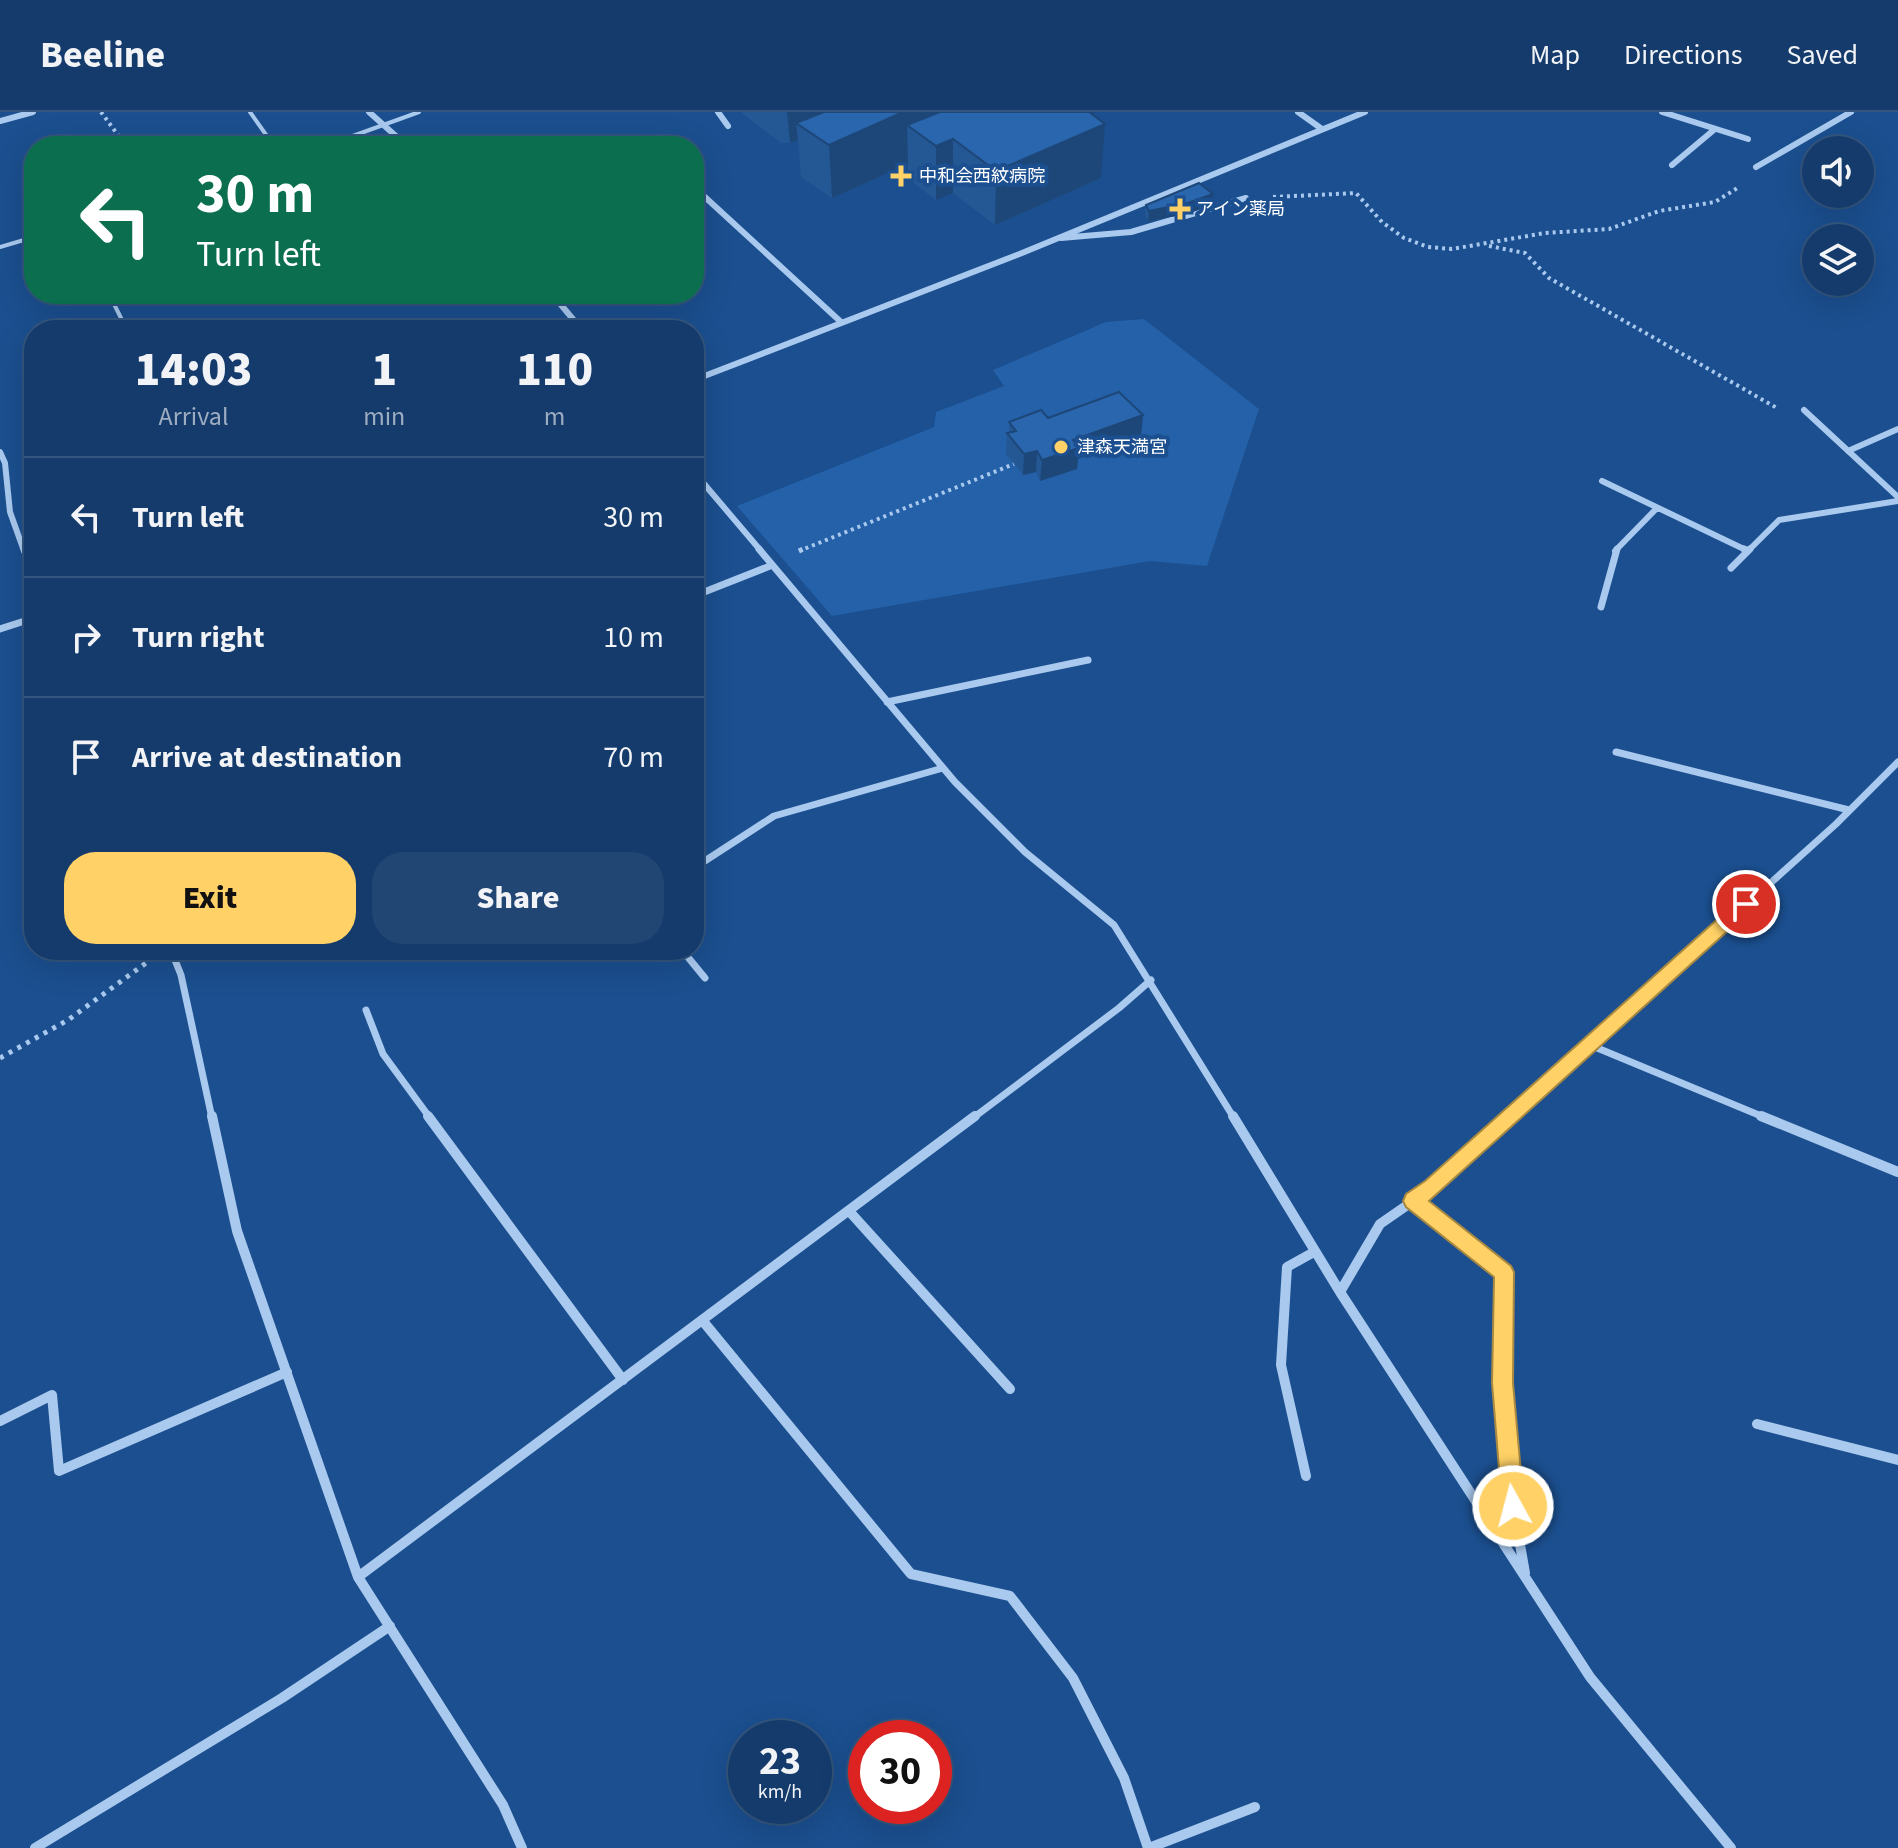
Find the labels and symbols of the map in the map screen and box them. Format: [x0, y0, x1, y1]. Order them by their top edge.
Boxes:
place label: 中和会西紋病院 [919, 164, 1045, 189]
marker: 中和会西紋病院 [890, 165, 912, 187]
place label: アイン薬局 [1196, 197, 1285, 222]
marker: アイン薬局 [1171, 200, 1189, 218]
place label: 津森天満宮 [1077, 435, 1167, 460]
marker: 津森天満宮 [1052, 438, 1070, 456]
pin [1712, 870, 1780, 938]
position arrow [1471, 1464, 1555, 1548]
speed limit sign: 30 [848, 1720, 952, 1824]

